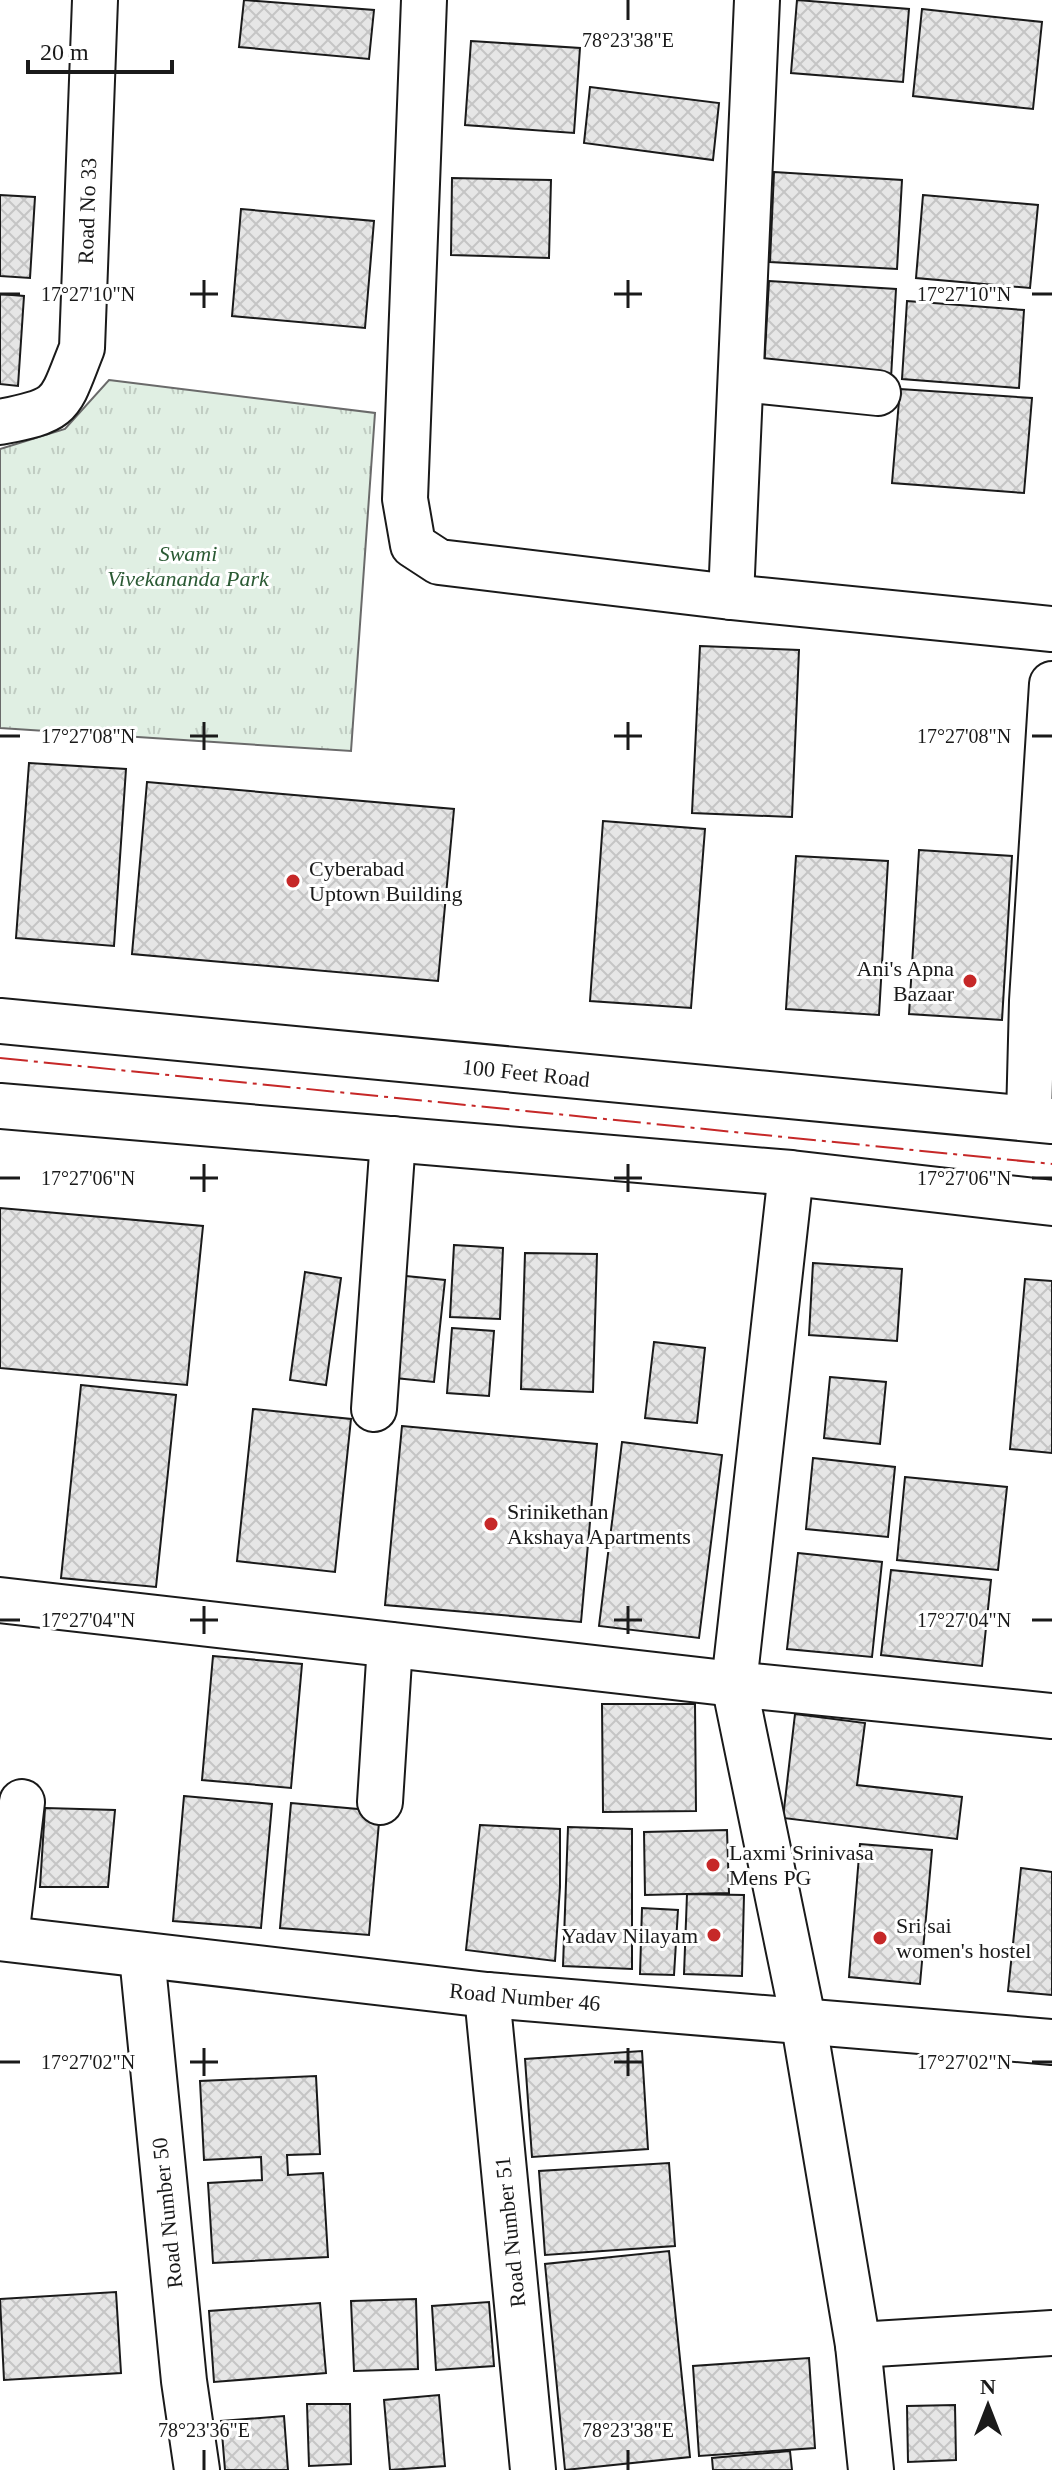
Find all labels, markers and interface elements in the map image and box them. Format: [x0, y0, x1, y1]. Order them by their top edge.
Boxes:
scale bar [28, 24, 172, 74]
text: 78°23'38"E [582, 29, 674, 51]
text: 20 m [40, 39, 89, 65]
street label: Road No 33 [73, 157, 101, 265]
text: 17°27'10"N [41, 283, 135, 305]
text: 17°27'10"N [917, 283, 1011, 305]
park label: Swami Vivekananda Park [107, 541, 270, 591]
text: 17°27'08"N [41, 725, 135, 747]
text: 17°27'08"N [917, 725, 1011, 747]
place label: Cyberabad Uptown Building [309, 856, 462, 906]
marker: Cyberabad Uptown Building [284, 872, 302, 890]
place label: Ani's Apna Bazaar [857, 956, 955, 1006]
marker: Ani's Apna Bazaar [961, 972, 979, 990]
street label: 100 Feet Road [461, 1054, 591, 1092]
text: 17°27'06"N [41, 1167, 135, 1189]
text: 17°27'06"N [917, 1167, 1011, 1189]
place label: Srinikethan Akshaya Apartments [507, 1499, 691, 1549]
marker: Srinikethan Akshaya Apartments [482, 1515, 500, 1533]
text: 17°27'04"N [41, 1609, 135, 1631]
text: 17°27'04"N [917, 1609, 1011, 1631]
place label: Laxmi Srinivasa Mens PG [729, 1840, 874, 1890]
marker: Laxmi Srinivasa Mens PG [704, 1856, 722, 1874]
place label: Sri sai women's hostel [896, 1913, 1031, 1963]
place label: Yadav Nilayam [562, 1923, 698, 1948]
marker: Yadav Nilayam [705, 1926, 723, 1944]
marker: Sri sai women's hostel [871, 1929, 889, 1947]
street label: Road Number 46 [448, 1978, 602, 2016]
text: 17°27'02"N [41, 2051, 135, 2073]
text: 17°27'02"N [917, 2051, 1011, 2073]
street label: Road Number 50 [147, 2136, 187, 2290]
street label: Road Number 51 [490, 2155, 530, 2309]
north arrow [948, 2366, 1028, 2446]
text: N [980, 2374, 996, 2399]
text: 78°23'36"E [158, 2419, 250, 2441]
text: 78°23'38"E [582, 2419, 674, 2441]

